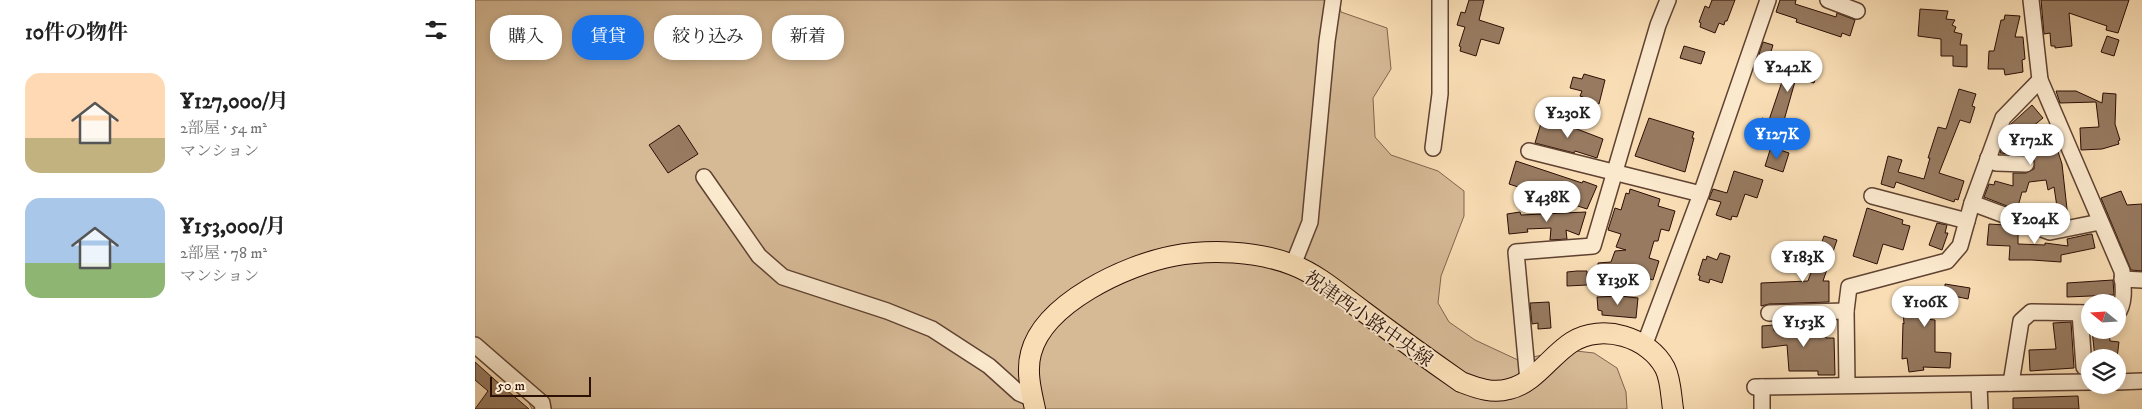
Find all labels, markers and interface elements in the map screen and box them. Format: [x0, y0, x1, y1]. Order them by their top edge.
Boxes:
chip: 購入 [490, 15, 562, 60]
chip: 賃貸 [572, 15, 644, 60]
chip: 絞り込み [654, 15, 762, 60]
chip: 新着 [772, 15, 844, 60]
icon: filters [422, 16, 450, 44]
text: 10件の物件 [25, 20, 128, 46]
pin: ¥242K [1753, 51, 1823, 93]
text: ¥242K [1765, 57, 1811, 77]
text: ¥127,000/月 [180, 89, 289, 115]
icon: home [65, 93, 125, 153]
pin: ¥230K [1533, 96, 1603, 139]
text: ¥230K [1546, 103, 1590, 123]
text: 2部屋 · 54 m² [180, 118, 267, 138]
pin: ¥127K [1742, 118, 1812, 160]
text: ¥127K [1755, 124, 1799, 144]
pin: ¥172K [1996, 124, 2066, 166]
text: ¥172K [2009, 130, 2053, 150]
text: マンション [180, 141, 259, 161]
pin: ¥438K [1512, 180, 1582, 223]
text: ¥438K [1524, 187, 1570, 207]
pin: ¥204K [2000, 202, 2070, 245]
text: ¥204K [2011, 209, 2059, 229]
text: ¥153,000/月 [180, 214, 286, 240]
icon: home [65, 218, 125, 278]
pin: ¥183K [1768, 240, 1838, 283]
text: 2部屋 · 78 m² [180, 243, 267, 263]
text: ¥183K [1782, 247, 1824, 267]
pin: ¥139K [1583, 264, 1653, 306]
text: マンション [180, 266, 259, 286]
street label: 祝津西小路中央線 [1299, 266, 1437, 372]
text: ¥139K [1597, 270, 1639, 290]
pin: ¥106K [1890, 286, 1960, 328]
text: ¥106K [1903, 292, 1947, 312]
north arrow [2081, 294, 2126, 339]
map controls [2081, 294, 2126, 394]
pin: ¥153K [1769, 306, 1839, 348]
text: ¥153K [1783, 312, 1825, 332]
button: layers [2081, 349, 2126, 394]
scale bar [490, 374, 591, 397]
text: 50 m [497, 377, 525, 395]

